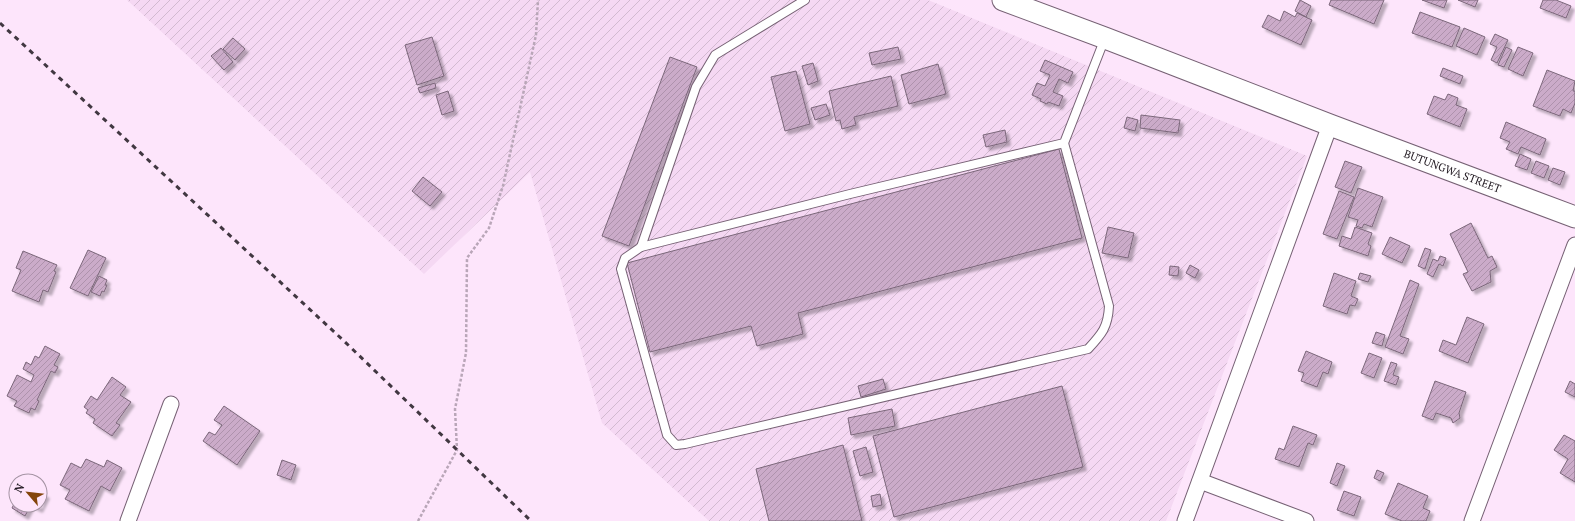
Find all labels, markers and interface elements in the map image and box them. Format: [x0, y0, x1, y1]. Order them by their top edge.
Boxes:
street label: BUTUNGWA STREET [1402, 146, 1503, 196]
north arrow [8, 473, 48, 513]
text: N [11, 481, 28, 495]

